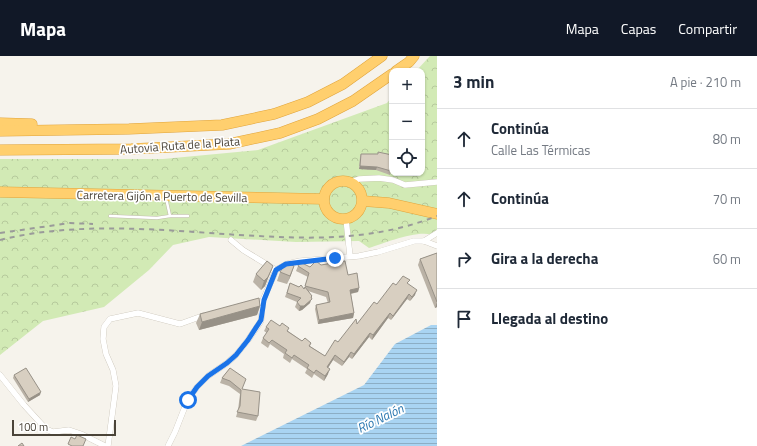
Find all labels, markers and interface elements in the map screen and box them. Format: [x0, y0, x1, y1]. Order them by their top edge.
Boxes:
text: Mapa [20, 14, 66, 43]
text: Mapa [566, 18, 599, 39]
text: Capas [621, 18, 656, 39]
text: Compartir [678, 18, 737, 39]
map controls [389, 68, 425, 176]
button: + [389, 68, 425, 104]
text: 3 min [453, 69, 494, 95]
text: A pie · 210 m [670, 72, 741, 92]
button: − [389, 104, 425, 140]
text: Continúa [491, 117, 549, 140]
icon: ahead [453, 128, 475, 150]
text: 80 m [713, 129, 741, 149]
street label: Autovía Ruta de la Plata [119, 131, 241, 159]
button: locate [389, 140, 425, 176]
text: Calle Las Térmicas [491, 140, 590, 160]
street label: Carretera Gijón a Puerto de Sevilla [76, 185, 248, 207]
text: Continúa [491, 187, 549, 210]
icon: ahead [453, 188, 475, 210]
text: 70 m [713, 189, 741, 209]
text: Gira a la derecha [491, 247, 598, 270]
icon: right [453, 248, 475, 270]
route end [326, 249, 344, 267]
text: 60 m [713, 249, 741, 269]
text: Llegada al destino [491, 307, 608, 330]
icon: arrive [453, 308, 475, 330]
route start [179, 391, 197, 409]
water label: Río Nalón [353, 398, 407, 438]
scale bar [12, 418, 116, 437]
text: 100 m [18, 419, 48, 435]

